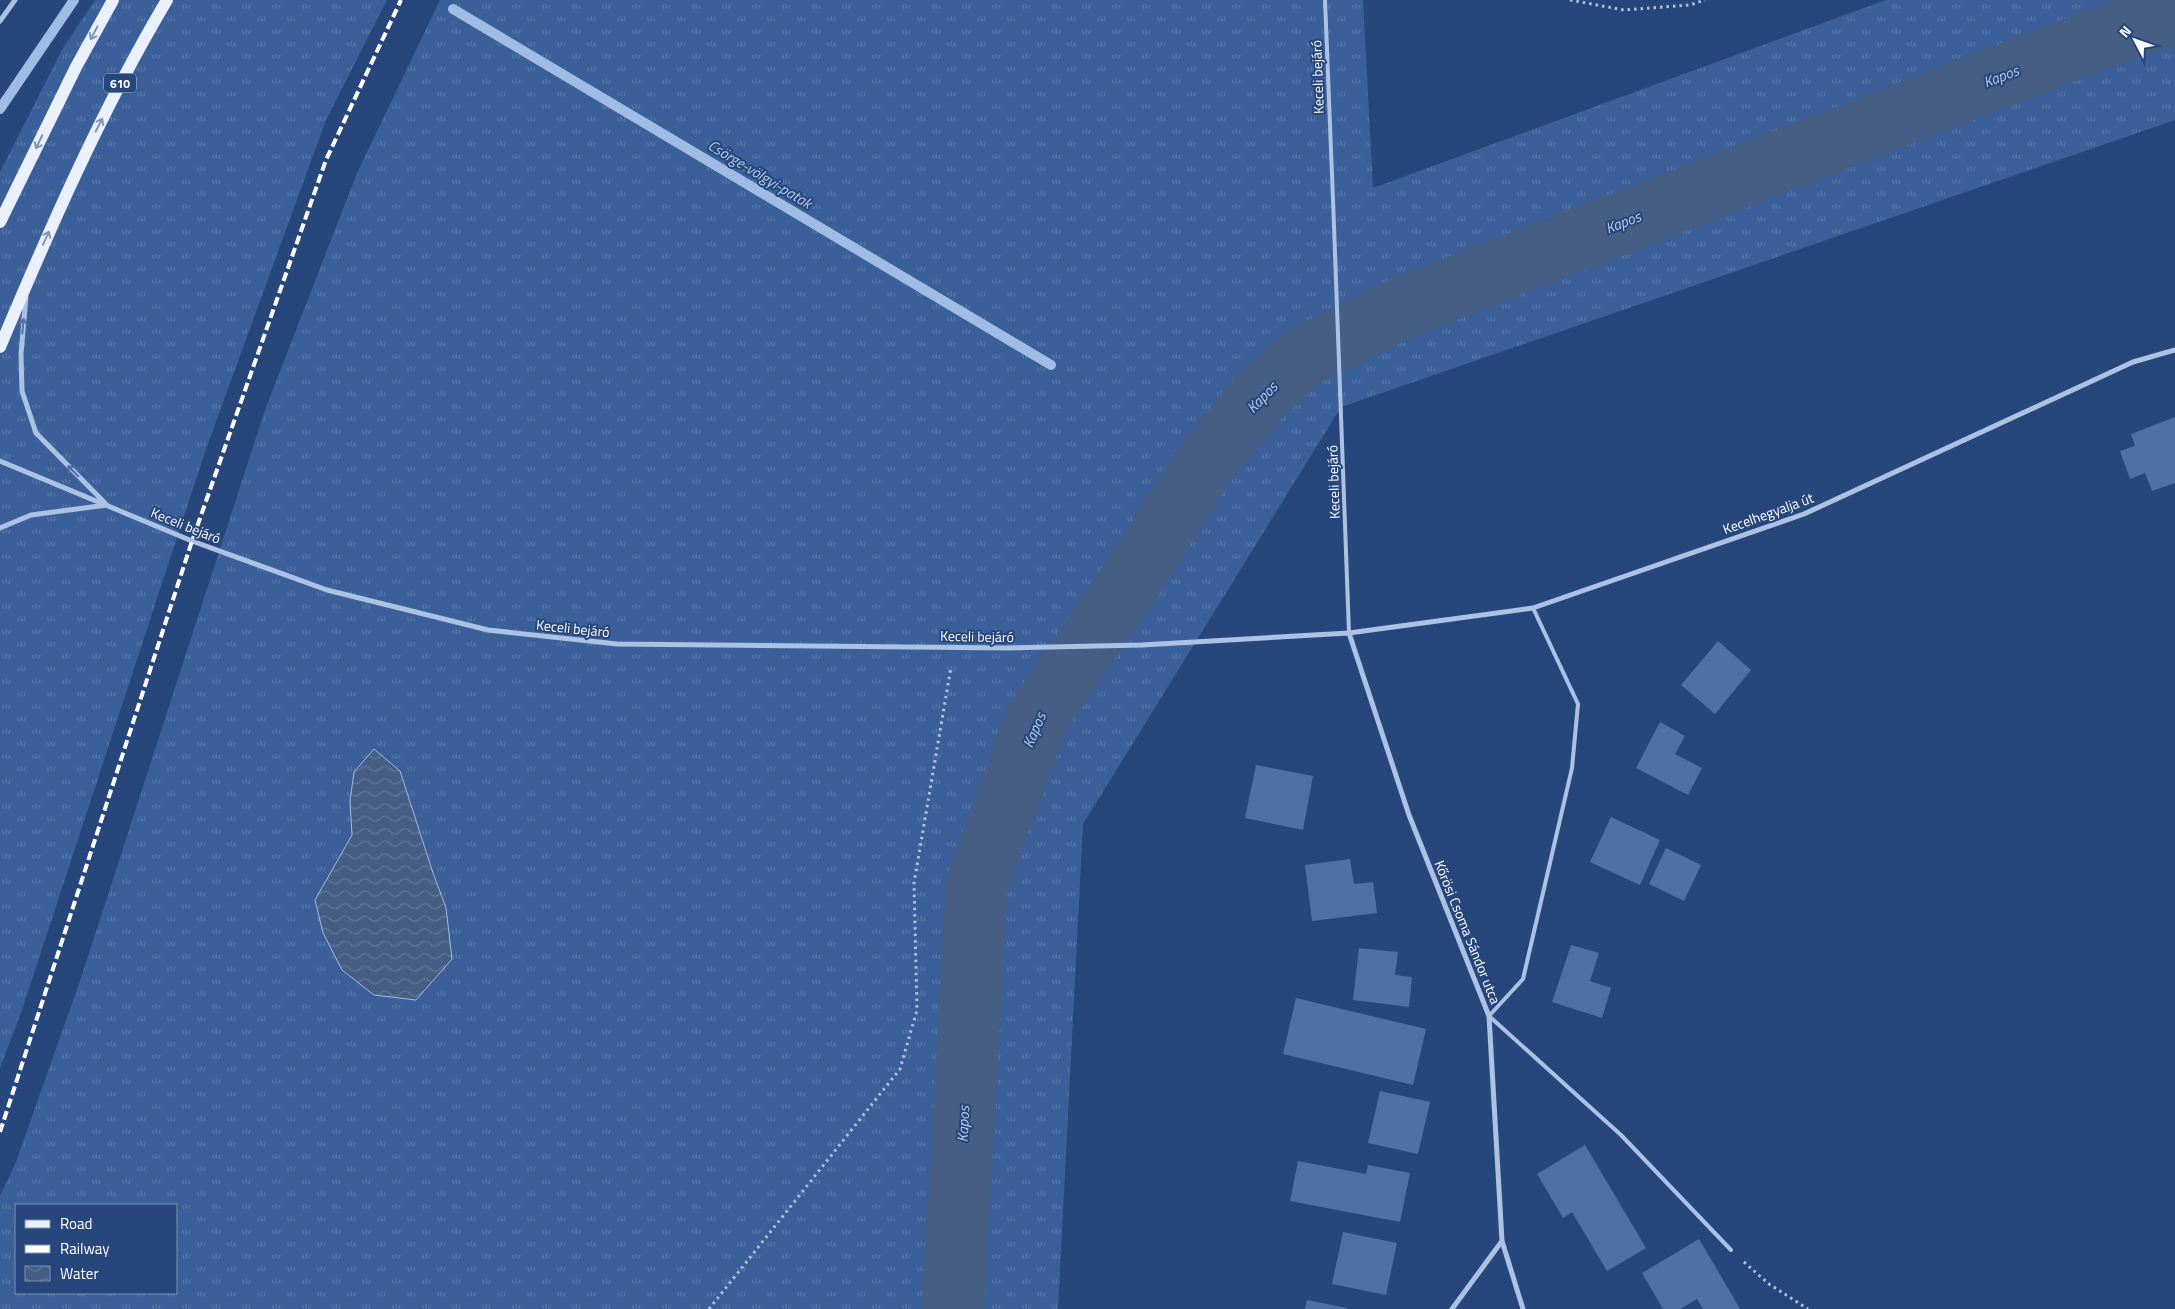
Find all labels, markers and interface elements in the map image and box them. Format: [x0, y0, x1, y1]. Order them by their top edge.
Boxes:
north arrow [2110, 15, 2160, 65]
text: N [2114, 21, 2136, 42]
one-way arrow [89, 25, 98, 40]
street label: Keceli bejáró [1305, 40, 1329, 114]
water label: Kapos [1980, 58, 2024, 93]
road number: 610 [104, 74, 136, 92]
one-way arrow [94, 117, 104, 132]
one-way arrow [34, 134, 43, 149]
water label: Csörge-völgyi-patak [704, 134, 818, 215]
water label: Kapos [1602, 204, 1646, 239]
one-way arrow [42, 231, 52, 246]
one-way arrow [19, 318, 28, 334]
water label: Kapos [1241, 375, 1284, 418]
street label: Keceli bejáró [1321, 445, 1345, 519]
one-way arrow [66, 465, 79, 477]
street label: Kecelhegyalja út [1720, 487, 1816, 539]
street label: Keceli bejáró [148, 501, 224, 549]
street label: Keceli bejáró [535, 614, 611, 642]
street label: Keceli bejáró [940, 625, 1014, 647]
water label: Kapos [1016, 707, 1052, 751]
street label: Kőrösi Csoma Sándor utca [1430, 857, 1506, 1007]
water label: Kapos [951, 1104, 976, 1143]
legend [15, 1204, 178, 1294]
text: Road [60, 1212, 92, 1235]
text: Railway [60, 1237, 110, 1260]
text: Water [60, 1262, 99, 1285]

